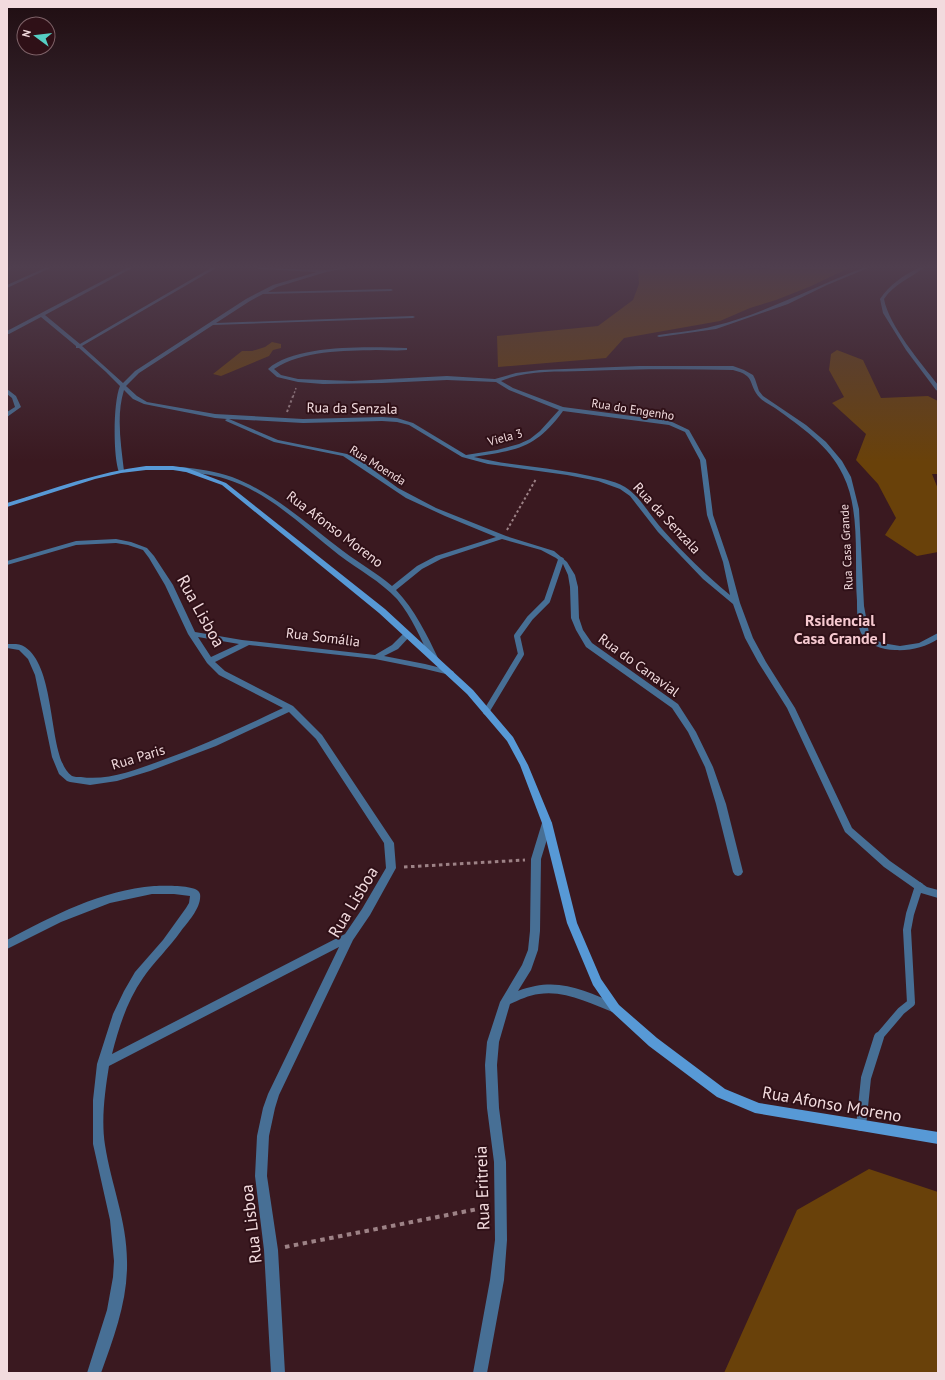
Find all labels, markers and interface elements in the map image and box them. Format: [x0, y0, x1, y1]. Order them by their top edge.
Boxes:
north arrow [16, 16, 56, 56]
text: N [19, 28, 34, 39]
street label: Rua do Engenho [590, 395, 676, 423]
street label: Rua da Senzala [306, 398, 398, 418]
street label: Viela 3 [485, 425, 524, 449]
street label: Rua Moenda [347, 442, 409, 488]
street label: Rua da Senzala [629, 479, 705, 557]
street label: Rua Afonso Moreno [283, 487, 387, 571]
street label: Rua Casa Grande [836, 504, 856, 590]
street label: Rua Lisboa [172, 571, 230, 651]
district label: Rsidencial Casa Grande I [794, 610, 886, 648]
street label: Rua Somália [285, 624, 361, 650]
street label: Rua do Canavial [595, 629, 683, 701]
street label: Rua Paris [109, 740, 167, 774]
street label: Rua Lisboa [323, 862, 383, 942]
street label: Rua Afonso Moreno [760, 1081, 904, 1127]
street label: Rua Eritreia [470, 1145, 494, 1231]
street label: Rua Lisboa [235, 1183, 267, 1265]

